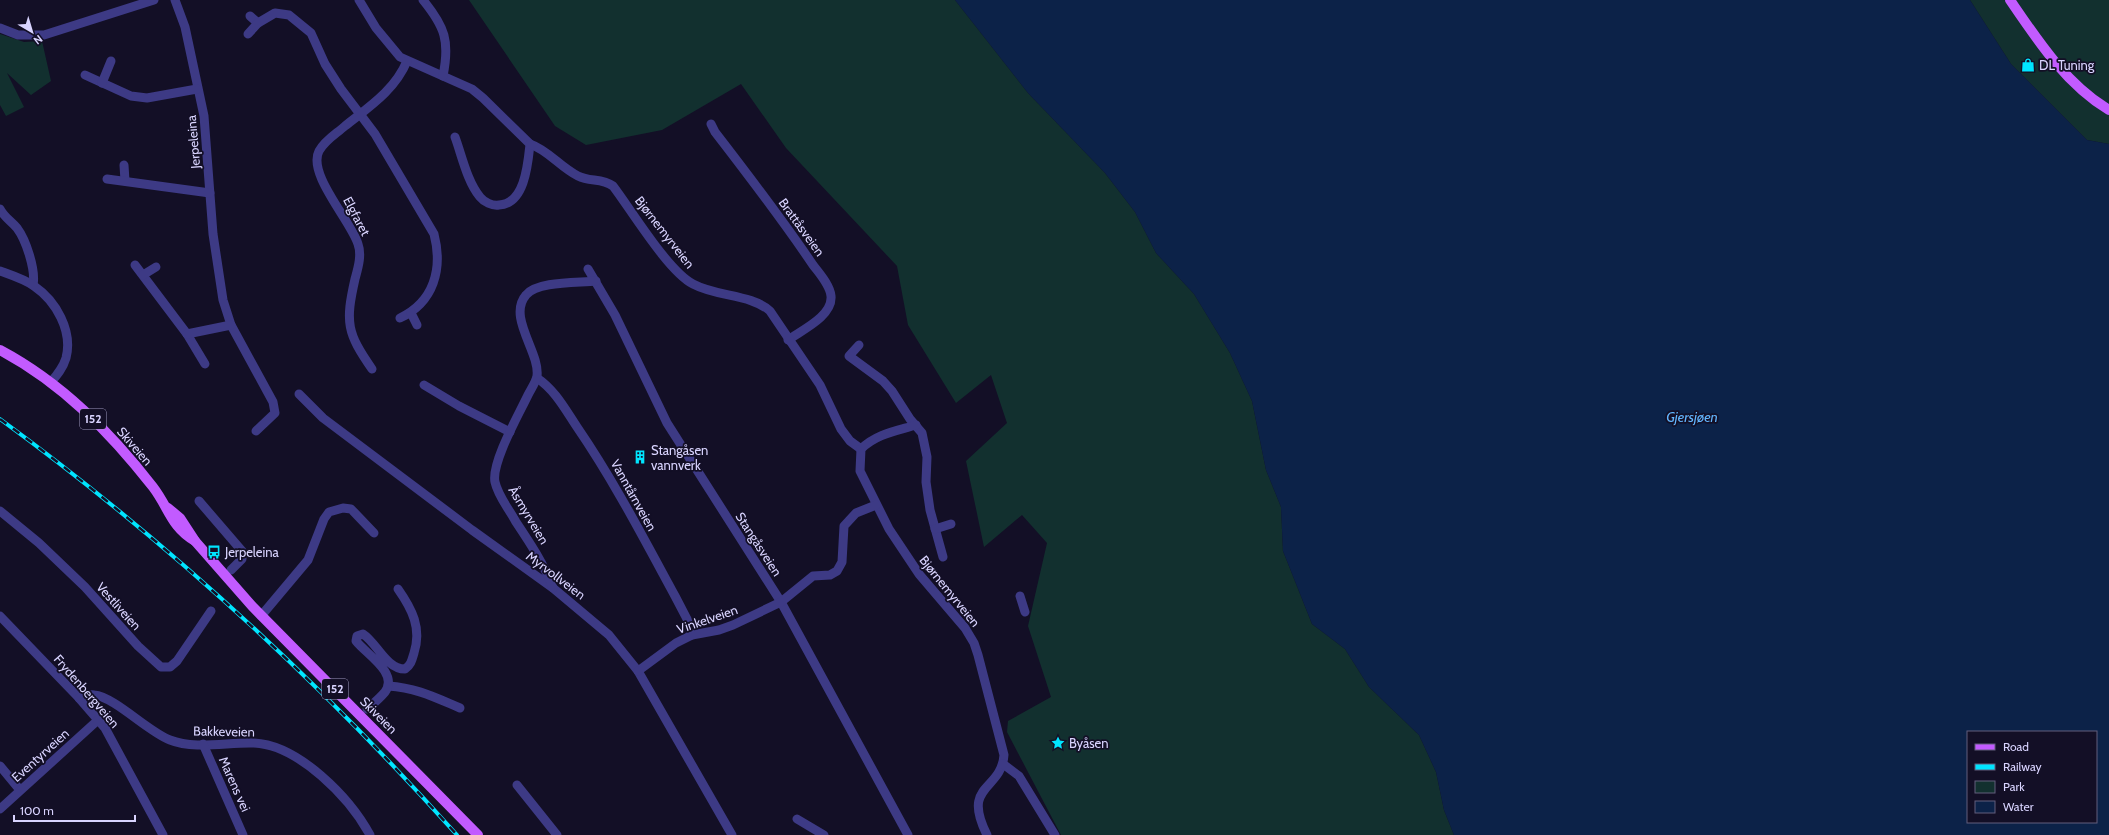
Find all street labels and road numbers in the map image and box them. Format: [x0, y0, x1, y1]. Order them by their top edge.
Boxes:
street label: Jerpeleina [183, 114, 203, 170]
street label: Bjørnemyrveien [631, 193, 698, 272]
street label: Elgfaret [340, 194, 374, 239]
street label: Brattåsveien [776, 195, 828, 259]
road number: 152 [80, 409, 106, 429]
street label: Skiveien [114, 423, 156, 469]
street label: Vanntårnveien [608, 456, 660, 534]
street label: Åsmyrveien [505, 483, 553, 547]
street label: Stangåsveien [732, 509, 786, 579]
street label: Myrvollveien [523, 548, 589, 602]
street label: Bjørnemyrveien [916, 552, 984, 631]
street label: Vestliveien [93, 579, 145, 633]
street label: Vinkelveien [674, 601, 740, 637]
street label: Frydenbergveien [51, 651, 123, 731]
road number: 152 [322, 679, 348, 699]
street label: Skiveien [357, 693, 401, 737]
street label: Bakkeveien [193, 722, 255, 740]
street label: Eventyrveien [8, 725, 72, 785]
street label: Marens vei [216, 754, 254, 814]

